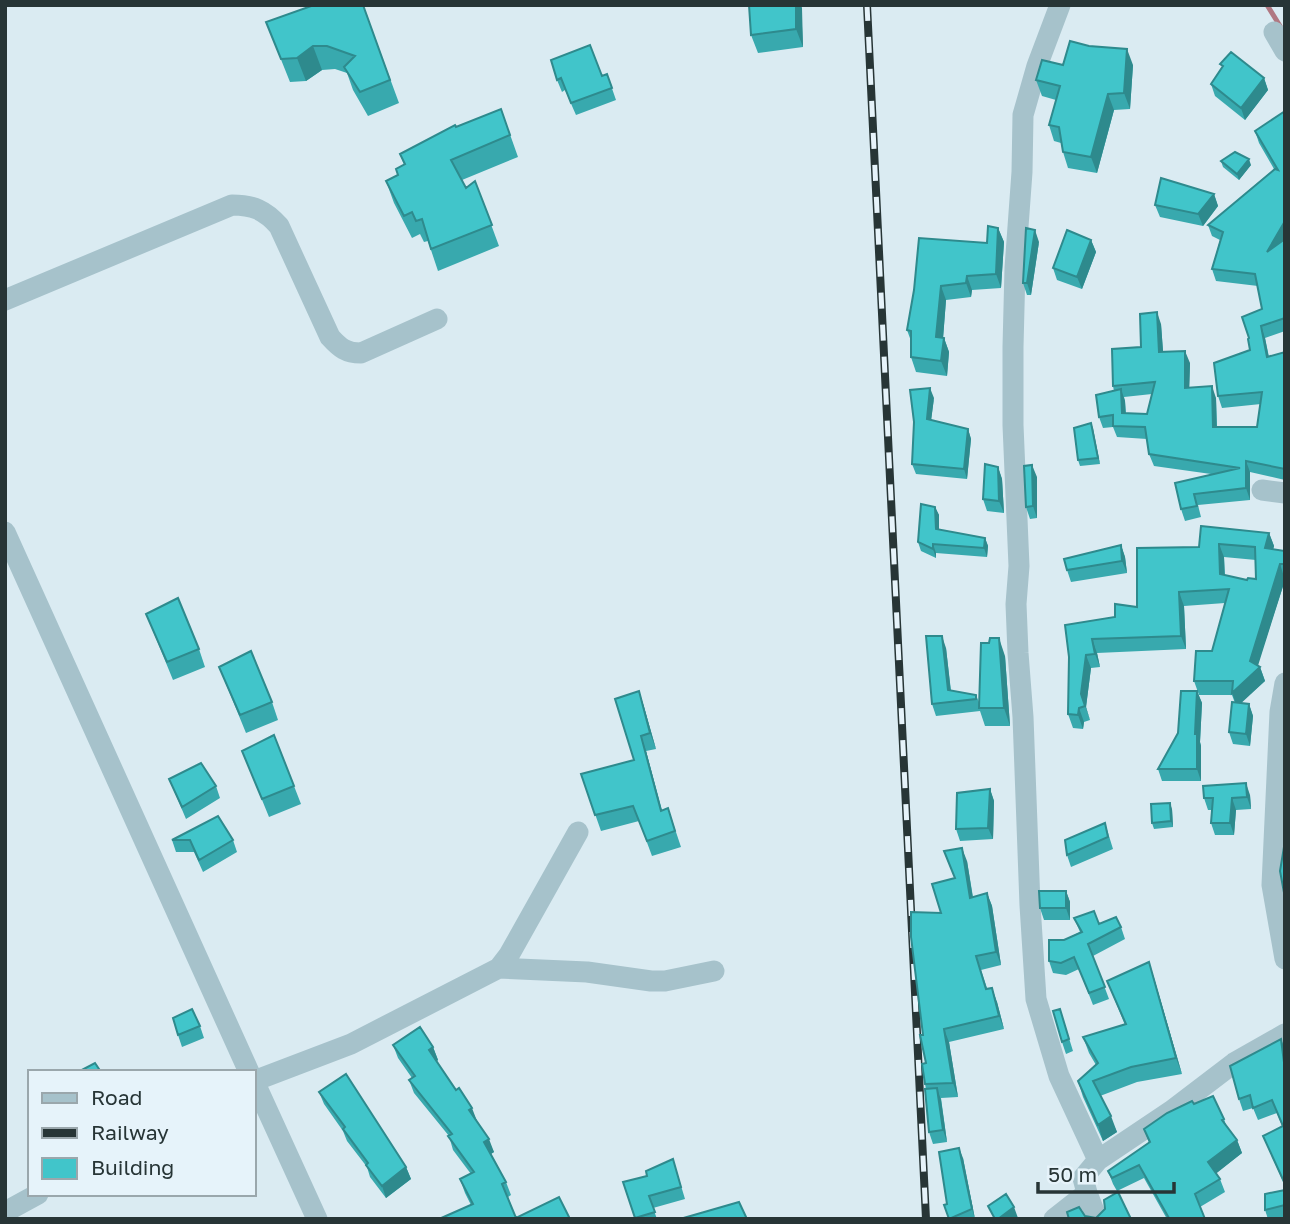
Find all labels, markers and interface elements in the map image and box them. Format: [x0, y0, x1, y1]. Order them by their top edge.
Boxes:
legend [28, 1070, 256, 1196]
text: Road [91, 1084, 142, 1110]
text: Railway [91, 1119, 169, 1145]
scale bar [1038, 1150, 1174, 1194]
text: Building [91, 1154, 174, 1180]
text: 50 m [1048, 1161, 1097, 1187]

